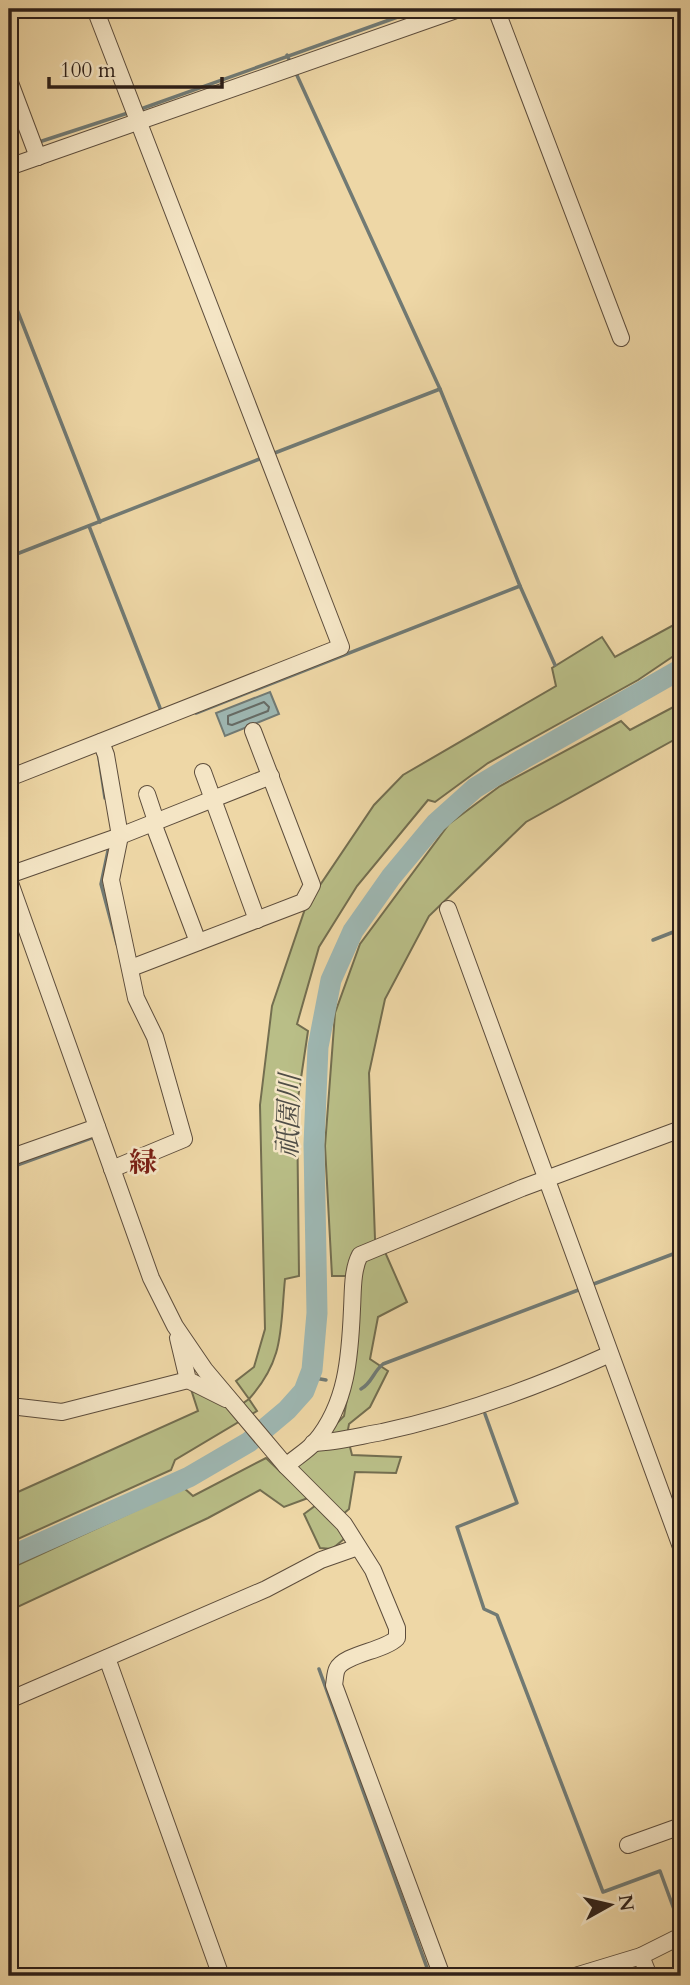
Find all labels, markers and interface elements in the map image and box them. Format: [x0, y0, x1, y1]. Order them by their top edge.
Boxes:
scale bar [49, 46, 222, 90]
text: 100 m [60, 56, 116, 85]
water label: 祇園川 [269, 1070, 310, 1159]
district label: 緑 [129, 1144, 157, 1182]
north arrow [574, 1870, 644, 1940]
text: N [612, 1893, 640, 1913]

